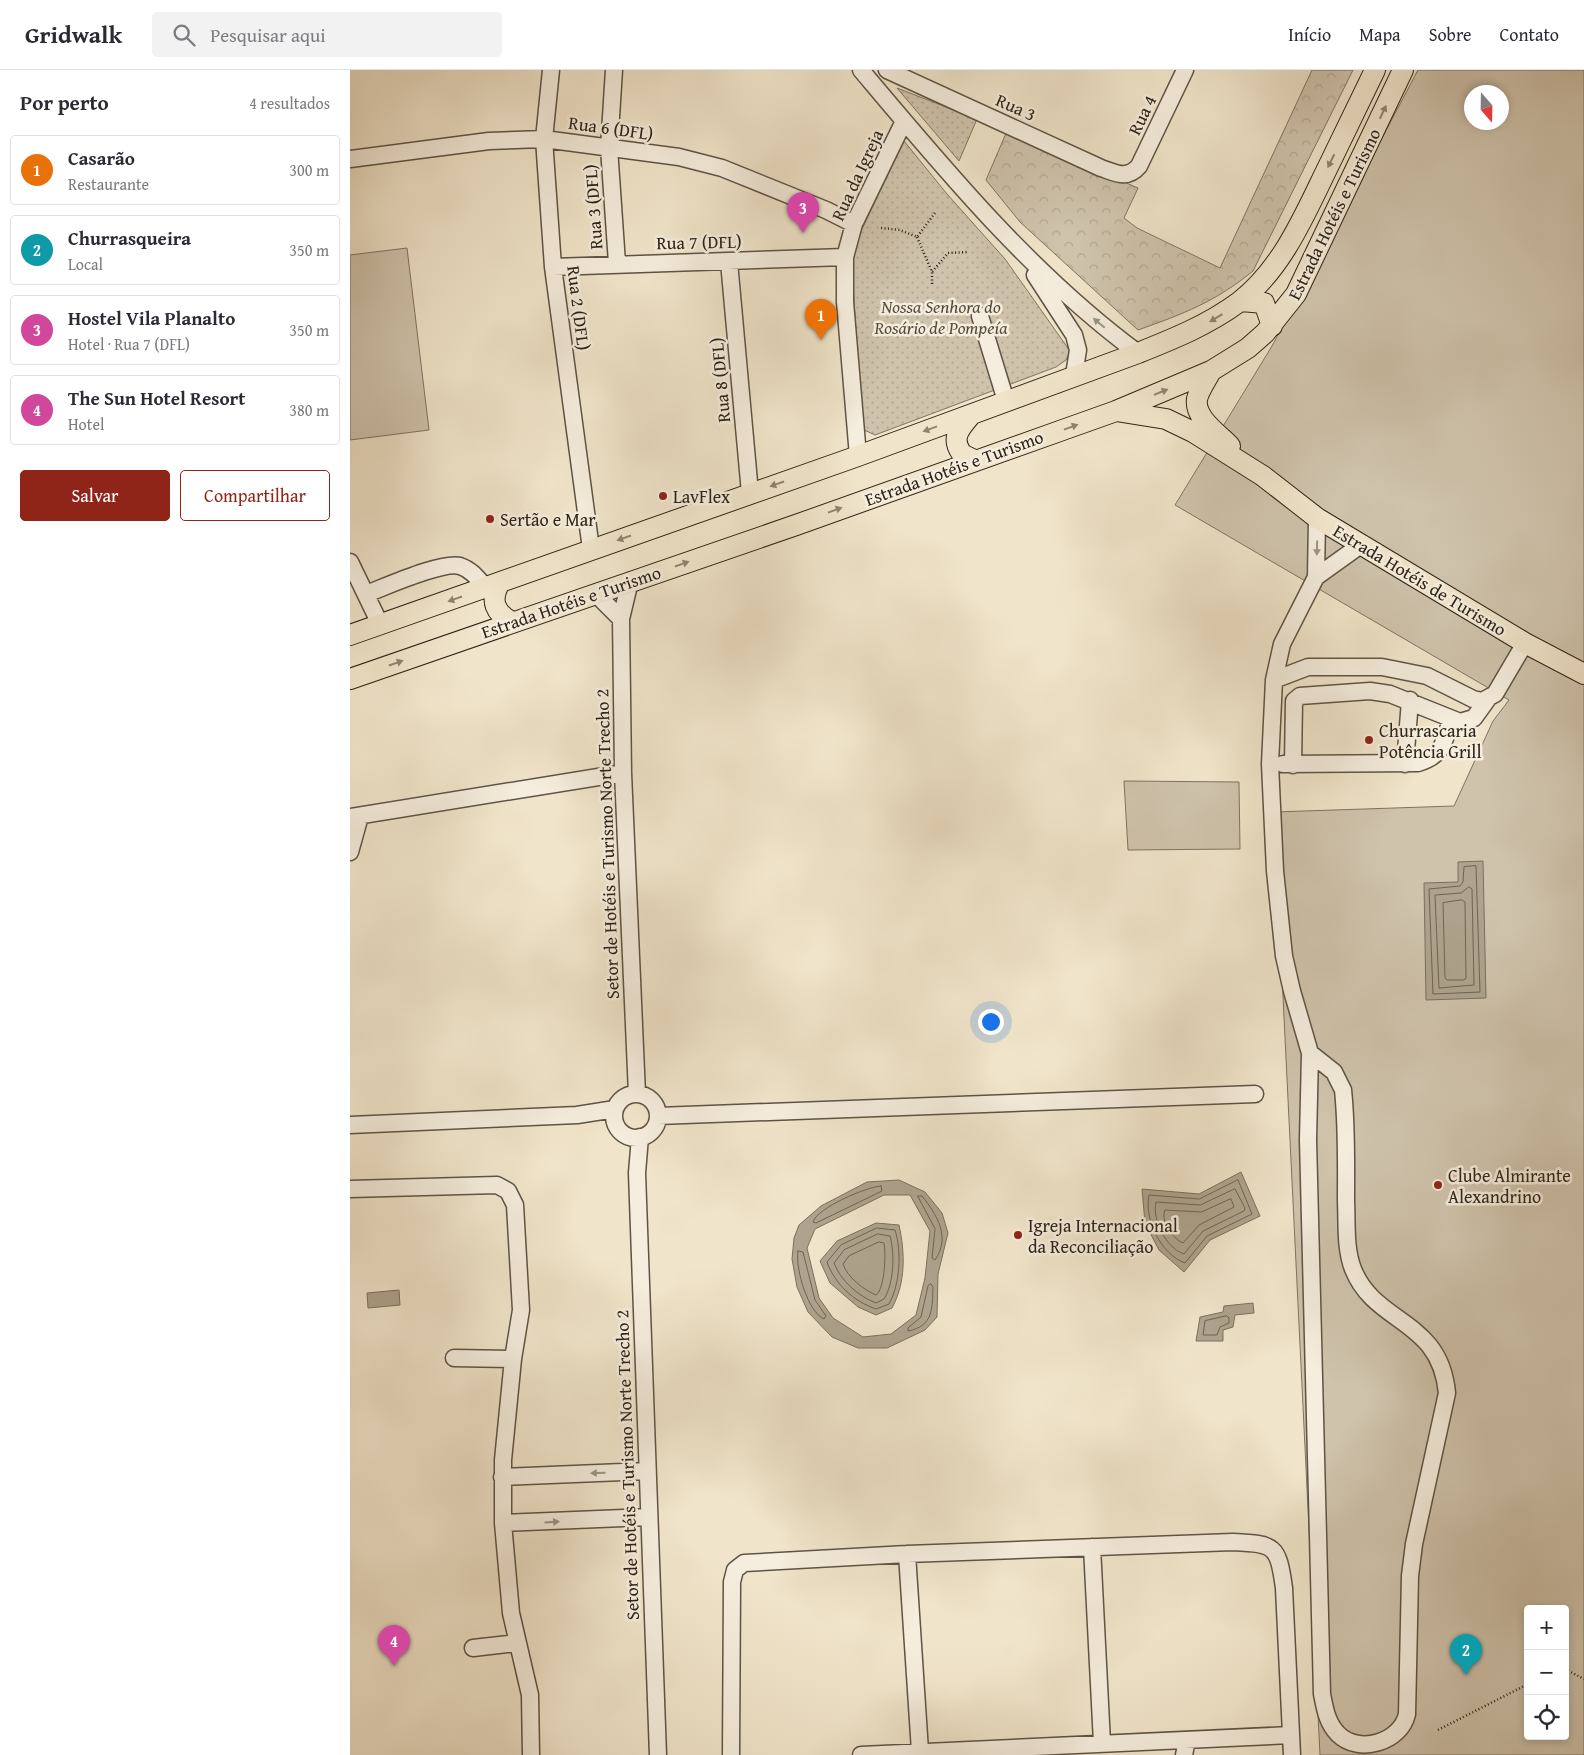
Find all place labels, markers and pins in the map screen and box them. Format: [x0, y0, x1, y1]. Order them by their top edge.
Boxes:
pin: 3 [787, 192, 819, 233]
pin: 1 [805, 299, 837, 340]
place label: LavFlex [673, 483, 731, 510]
marker: LavFlex [657, 490, 669, 502]
place label: Sertão e Mar [500, 506, 596, 533]
marker: Sertão e Mar [484, 513, 496, 525]
place label: Churrascaria Potência Grill [1379, 717, 1481, 765]
marker: Churrascaria Potência Grill [1363, 734, 1375, 746]
place label: Clube Almirante Alexandrino [1448, 1162, 1571, 1210]
marker: Clube Almirante Alexandrino [1432, 1179, 1444, 1191]
place label: Igreja Internacional da Reconciliação [1028, 1212, 1178, 1260]
marker: Igreja Internacional da Reconciliação [1012, 1229, 1024, 1241]
pin: 4 [378, 1625, 410, 1666]
pin: 2 [1450, 1634, 1482, 1675]

